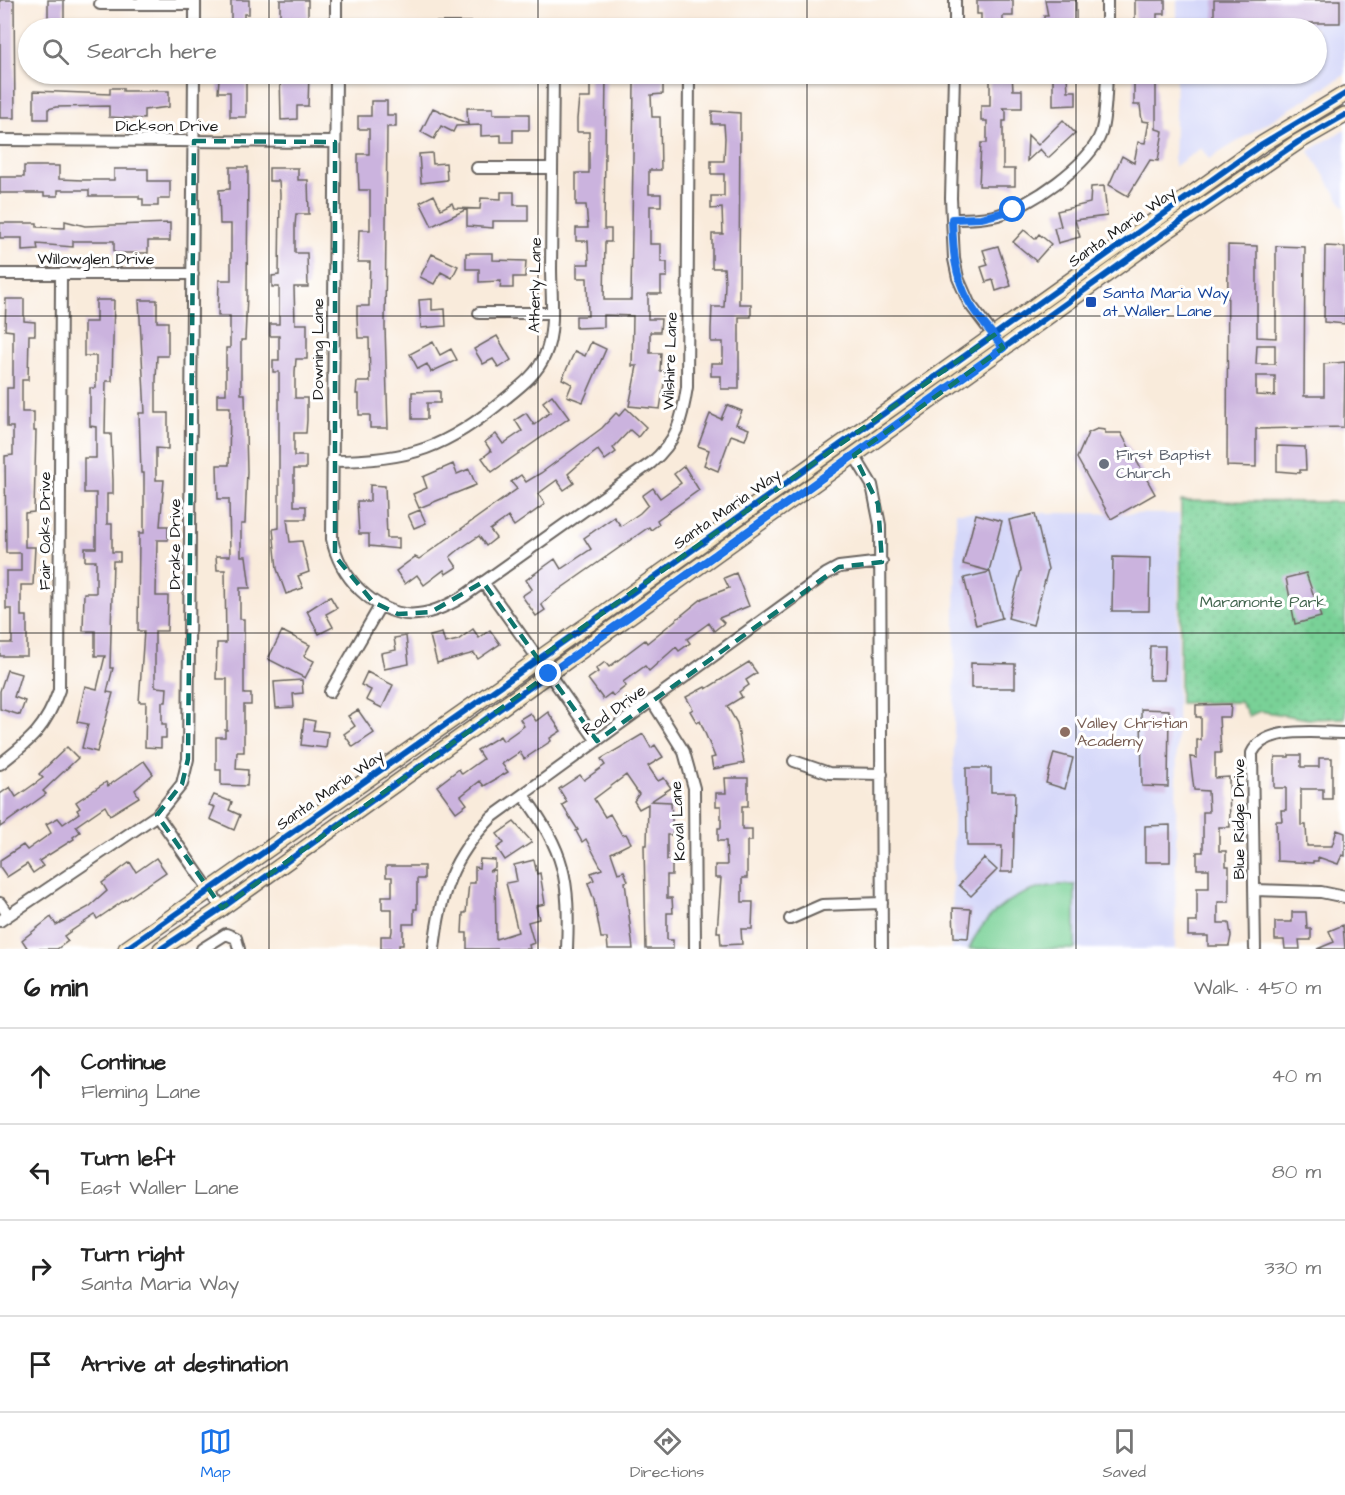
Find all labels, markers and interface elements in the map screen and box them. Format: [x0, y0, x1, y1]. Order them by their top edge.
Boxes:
search box [18, 18, 1327, 84]
icon: search [39, 35, 72, 68]
text: Search here [87, 36, 217, 67]
street label: Dickson Drive [116, 115, 219, 137]
street label: Santa Maria Way [1064, 182, 1181, 273]
route start [999, 196, 1025, 222]
street label: Atherly Lane [523, 237, 548, 333]
street label: Willowglen Drive [38, 248, 155, 271]
place label: Santa Maria Way at Waller Lane [1103, 282, 1230, 322]
marker: Santa Maria Way at Waller Lane [1084, 295, 1098, 309]
street label: Downing Lane [307, 298, 330, 400]
street label: Wilshire Lane [657, 311, 683, 410]
place label: First Baptist Church [1116, 444, 1212, 484]
marker: First Baptist Church [1097, 457, 1111, 471]
street label: Santa Maria Way [669, 464, 786, 555]
street label: Fair Oaks Drive [34, 471, 56, 590]
street label: Drake Drive [164, 498, 186, 589]
park label: Maramonte Park [1200, 591, 1326, 613]
route end [535, 660, 561, 686]
street label: Rod Drive [578, 679, 651, 741]
place label: Valley Christian Academy [1077, 712, 1188, 753]
marker: Valley Christian Academy [1058, 725, 1072, 739]
street label: Santa Maria Way [272, 745, 389, 836]
street label: Blue Ridge Drive [1228, 758, 1251, 880]
street label: Koval Lane [665, 780, 691, 861]
text: 6 min [24, 970, 88, 1006]
text: Walk · 450 m [1194, 974, 1321, 1002]
text: Continue [81, 1047, 166, 1078]
icon: ahead [24, 1060, 57, 1093]
text: 40 m [1271, 1062, 1321, 1090]
text: Fleming Lane [81, 1078, 201, 1106]
text: Turn left [81, 1143, 175, 1174]
icon: left [24, 1156, 57, 1189]
text: 80 m [1272, 1158, 1321, 1186]
text: East Waller Lane [81, 1174, 239, 1202]
text: Turn right [81, 1239, 184, 1270]
icon: right [24, 1252, 57, 1285]
text: 330 m [1264, 1254, 1321, 1282]
text: Santa Maria Way [81, 1270, 239, 1298]
icon: arrive [24, 1348, 57, 1381]
text: Arrive at destination [81, 1349, 288, 1380]
tab: Map [199, 1425, 232, 1483]
tab: Directions [630, 1425, 704, 1483]
tab: Saved [1102, 1425, 1146, 1483]

